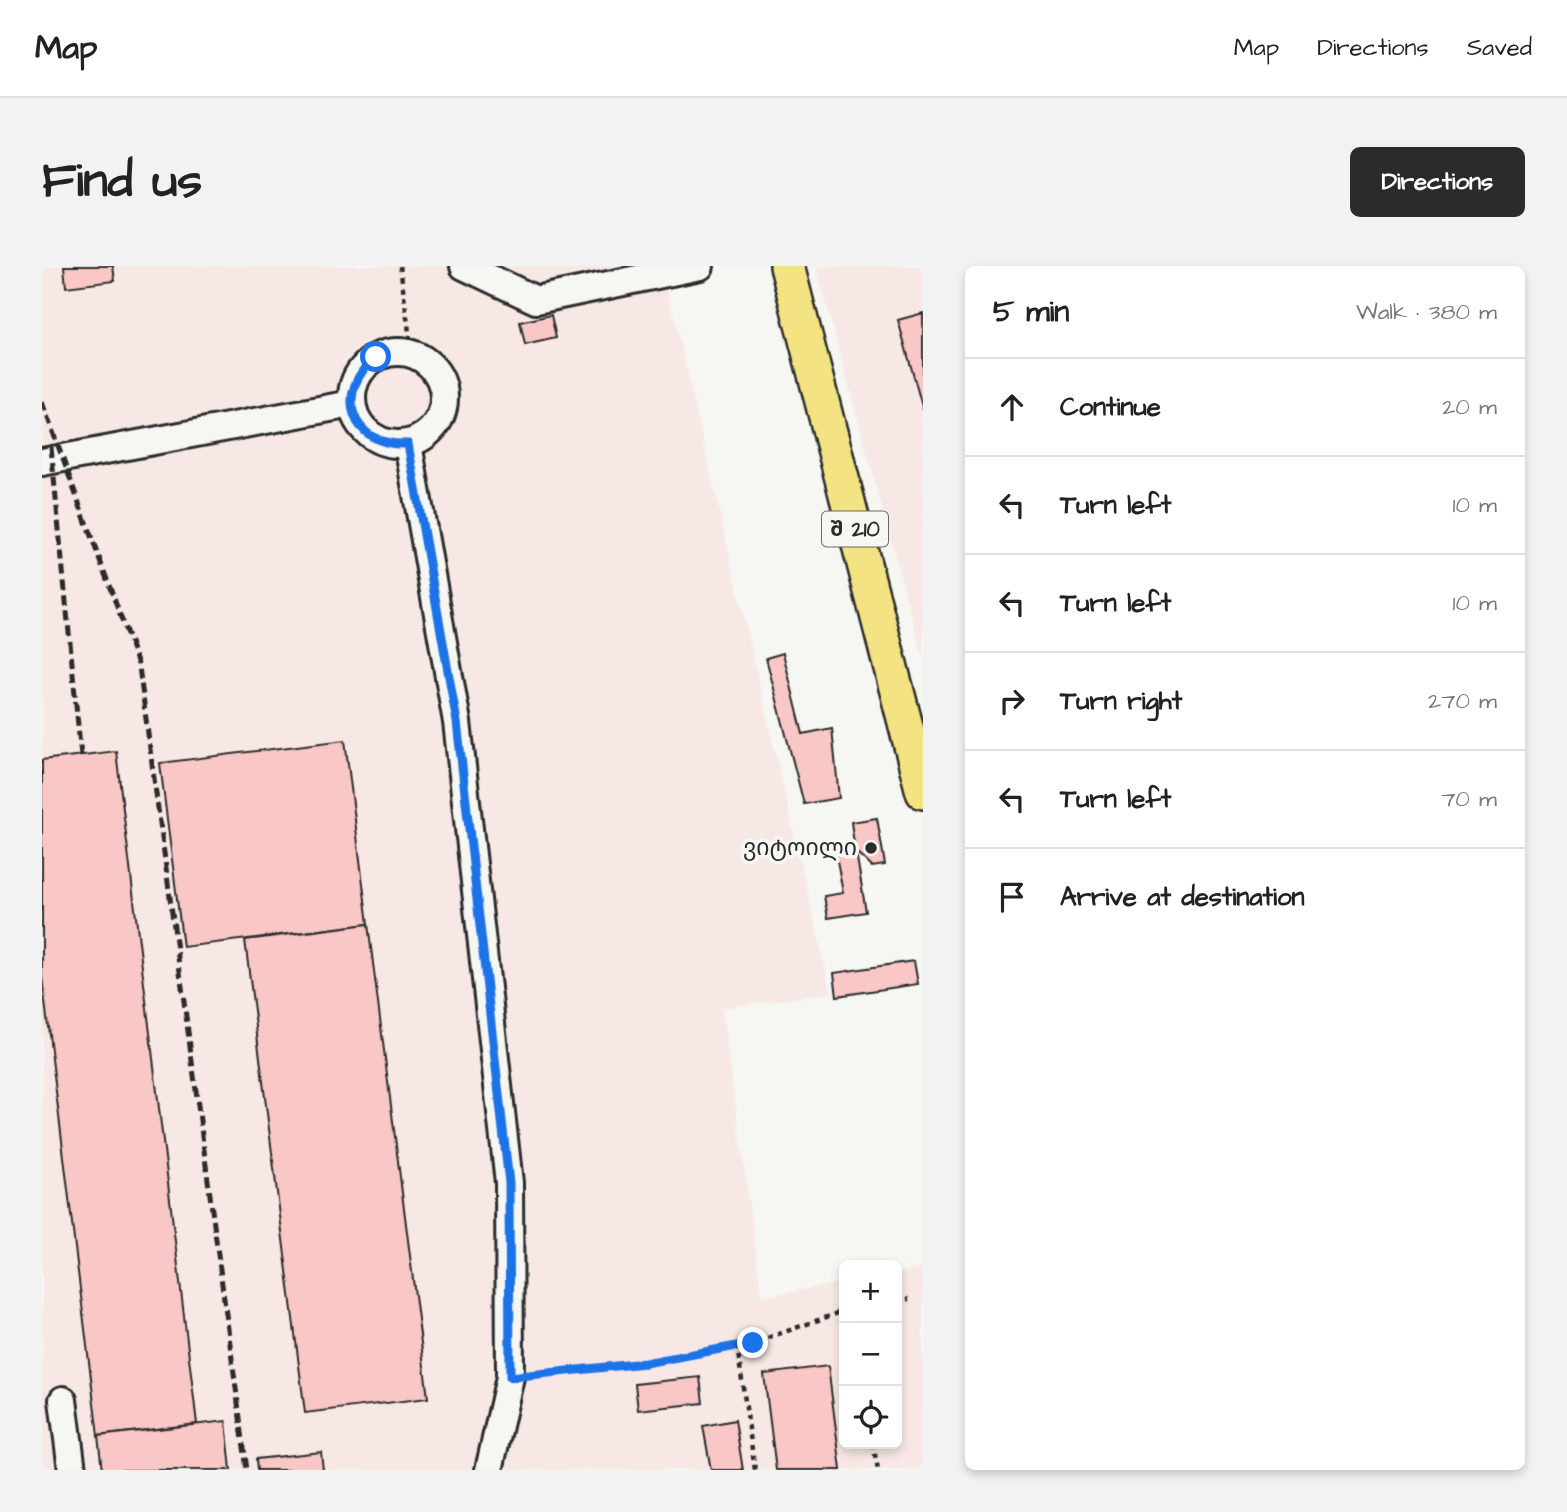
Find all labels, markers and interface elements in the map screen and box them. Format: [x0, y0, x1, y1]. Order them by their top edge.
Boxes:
text: Map [35, 25, 97, 71]
text: Map [1234, 31, 1279, 65]
text: Directions [1317, 31, 1429, 65]
text: Saved [1467, 31, 1532, 65]
button: Directions [1350, 147, 1525, 217]
text: Find us [42, 148, 202, 216]
text: 5 min [993, 291, 1069, 333]
text: Walk · 380 m [1356, 296, 1497, 328]
route start [360, 341, 391, 372]
icon: ahead [993, 388, 1031, 426]
text: Continue [1060, 389, 1161, 425]
text: 20 m [1442, 391, 1497, 423]
icon: left [993, 486, 1031, 524]
text: Turn left [1060, 487, 1171, 523]
text: 10 m [1452, 489, 1497, 521]
road number: შ 210 [822, 512, 888, 546]
icon: left [993, 584, 1031, 622]
text: Turn left [1060, 585, 1171, 621]
text: 10 m [1452, 587, 1497, 619]
icon: right [993, 682, 1031, 720]
text: Turn right [1060, 683, 1182, 719]
text: 270 m [1428, 685, 1497, 717]
icon: left [993, 780, 1031, 818]
text: Turn left [1060, 781, 1171, 817]
text: 70 m [1441, 783, 1497, 815]
place label: ვიტოილი [743, 832, 857, 864]
marker: ვიტოილი [863, 840, 879, 856]
icon: arrive [993, 878, 1031, 916]
text: Arrive at destination [1060, 879, 1305, 915]
map controls [839, 1260, 902, 1449]
button: + [839, 1260, 902, 1323]
button: − [839, 1323, 902, 1386]
route end [737, 1327, 768, 1358]
button: locate [839, 1386, 902, 1449]

